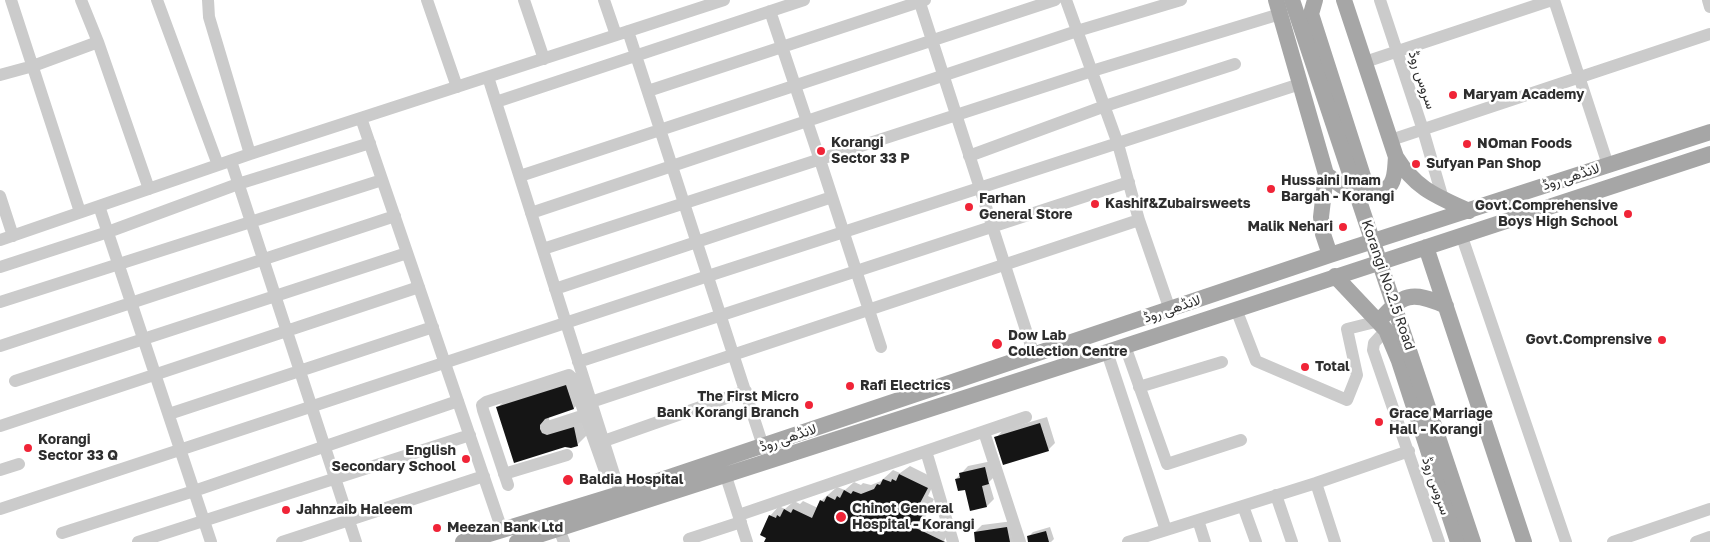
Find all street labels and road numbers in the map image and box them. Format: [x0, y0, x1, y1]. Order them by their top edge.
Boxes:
street label: سروس روڈ [1405, 49, 1439, 111]
street label: لانڈھی روڈ [1540, 160, 1602, 194]
street label: Korangi No.2.5 Road [1358, 218, 1418, 352]
street label: لانڈھی روڈ [1141, 291, 1203, 327]
street label: لانڈھی روڈ [757, 420, 819, 456]
street label: سروس روڈ [1418, 455, 1454, 517]

